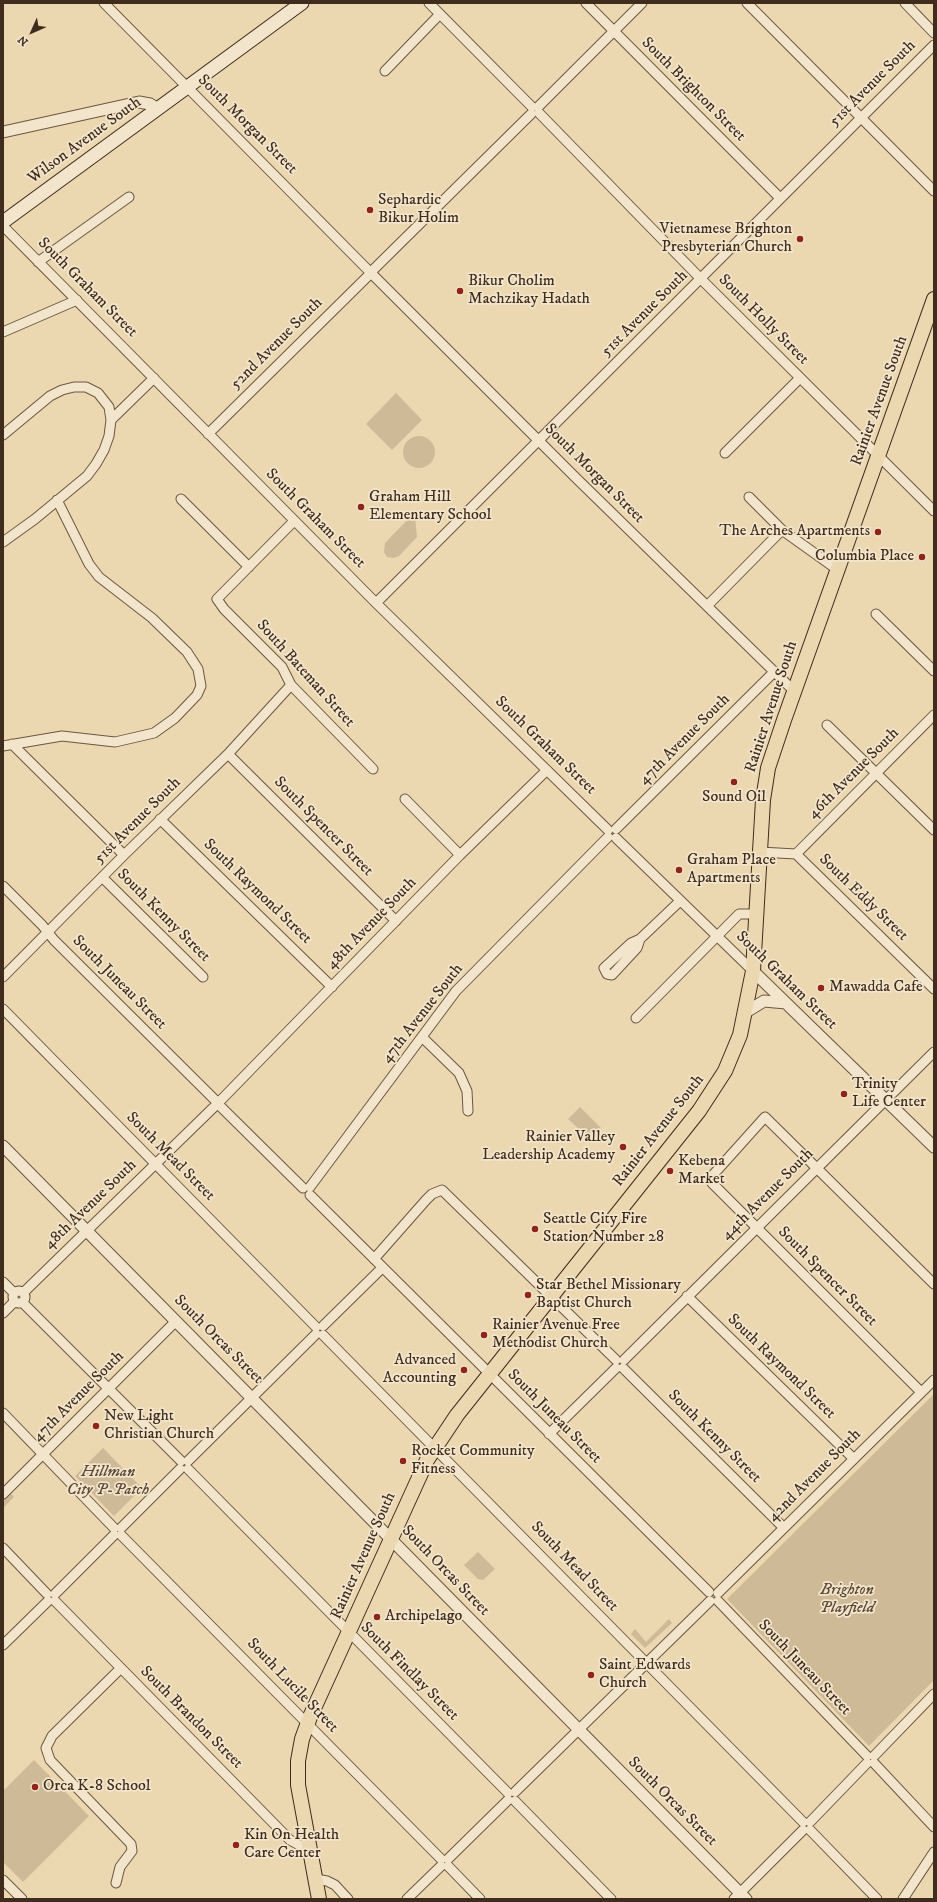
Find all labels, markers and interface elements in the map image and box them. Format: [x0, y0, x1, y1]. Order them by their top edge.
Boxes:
north arrow [12, 12, 52, 52]
text: N [15, 32, 32, 49]
street label: South Brighton Street [637, 34, 749, 146]
street label: 51st Avenue South [826, 37, 920, 131]
street label: South Morgan Street [193, 71, 301, 179]
street label: Wilson Avenue South [25, 93, 145, 189]
place label: Sephardic Bikur Holim [378, 191, 459, 229]
marker: Sephardic Bikur Holim [365, 205, 375, 215]
place label: Vietnamese Brighton Presbyterian Church [660, 220, 792, 258]
street label: South Graham Street [33, 234, 141, 342]
marker: Vietnamese Brighton Presbyterian Church [795, 234, 805, 244]
street label: 51st Avenue South [598, 267, 692, 361]
street label: South Holly Street [714, 271, 812, 369]
place label: Bikur Cholim Machzikay Hadath [468, 272, 590, 310]
marker: Bikur Cholim Machzikay Hadath [455, 286, 465, 296]
street label: 52nd Avenue South [227, 294, 327, 394]
street label: Rainier Avenue South [848, 333, 912, 469]
street label: South Morgan Street [540, 420, 648, 528]
street label: South Graham Street [261, 465, 369, 573]
place label: Graham Hill Elementary School [369, 488, 491, 526]
marker: Graham Hill Elementary School [356, 502, 366, 512]
place label: The Arches Apartments [719, 522, 870, 542]
marker: The Arches Apartments [873, 527, 883, 537]
place label: Columbia Place [815, 547, 914, 567]
marker: Columbia Place [917, 552, 927, 562]
street label: South Bateman Street [252, 616, 358, 732]
street label: Rainier Avenue South [742, 639, 802, 775]
street label: 47th Avenue South [635, 690, 735, 790]
street label: South Graham Street [490, 693, 600, 799]
street label: 46th Avenue South [804, 724, 904, 824]
street label: South Spencer Street [269, 773, 377, 881]
street label: 51st Avenue South [91, 774, 185, 868]
marker: Sound Oil [729, 777, 739, 787]
place label: Sound Oil [702, 788, 766, 808]
street label: South Raymond Street [199, 835, 315, 949]
street label: South Eddy Street [814, 850, 912, 946]
place label: Graham Place Apartments [687, 851, 776, 889]
street label: South Kenny Street [112, 865, 214, 967]
marker: Graham Place Apartments [674, 865, 684, 875]
street label: 48th Avenue South [323, 874, 421, 974]
street label: South Graham Street [731, 928, 841, 1034]
street label: South Juneau Street [68, 932, 170, 1034]
street label: 47th Avenue South [378, 960, 468, 1068]
place label: Mawadda Cafe [829, 978, 923, 998]
marker: Mawadda Cafe [816, 983, 826, 993]
street label: Rainier Avenue South [609, 1071, 709, 1191]
place label: Trinity Life Center [852, 1075, 926, 1113]
marker: Trinity Life Center [839, 1089, 849, 1099]
street label: South Mead Street [122, 1109, 218, 1205]
place label: Rainier Valley Leadership Academy [482, 1128, 615, 1166]
marker: Rainier Valley Leadership Academy [618, 1142, 628, 1152]
street label: 44th Avenue South [718, 1145, 818, 1245]
place label: Kebena Market [678, 1152, 725, 1190]
street label: 48th Avenue South [41, 1156, 141, 1254]
marker: Kebena Market [665, 1166, 675, 1176]
place label: Seattle City Fire Station Number 28 [543, 1210, 664, 1248]
street label: South Spencer Street [773, 1223, 881, 1331]
marker: Seattle City Fire Station Number 28 [530, 1224, 540, 1234]
place label: Star Bethel Missionary Baptist Church [536, 1276, 681, 1314]
marker: Star Bethel Missionary Baptist Church [523, 1290, 533, 1300]
street label: South Orcas Street [169, 1291, 267, 1389]
street label: South Raymond Street [723, 1310, 839, 1424]
place label: Rainier Avenue Free Methodist Church [492, 1316, 620, 1354]
marker: Rainier Avenue Free Methodist Church [479, 1330, 489, 1340]
street label: 47th Avenue South [29, 1347, 129, 1447]
place label: Advanced Accounting [383, 1351, 456, 1389]
marker: Advanced Accounting [459, 1365, 469, 1375]
street label: South Juneau Street [503, 1366, 605, 1468]
street label: South Kenny Street [663, 1386, 765, 1488]
place label: New Light Christian Church [104, 1407, 214, 1445]
marker: New Light Christian Church [91, 1421, 101, 1431]
street label: 42nd Avenue South [764, 1425, 866, 1527]
place label: Rocket Community Fitness [411, 1442, 534, 1480]
marker: Rocket Community Fitness [398, 1456, 408, 1466]
park label: Hillman City P-Patch [67, 1463, 149, 1501]
street label: Rainier Avenue South [327, 1490, 401, 1622]
street label: South Mead Street [526, 1518, 622, 1616]
street label: South Orcas Street [397, 1522, 493, 1620]
park label: Brighton Playfield [820, 1581, 874, 1619]
place label: Archipelago [385, 1607, 462, 1627]
marker: Archipelago [372, 1612, 382, 1622]
street label: South Juneau Street [754, 1616, 854, 1720]
street label: South Findlay Street [356, 1619, 462, 1725]
street label: South Lucile Street [242, 1635, 342, 1737]
place label: Saint Edwards Church [599, 1656, 691, 1694]
street label: South Brandon Street [136, 1663, 246, 1773]
marker: Saint Edwards Church [586, 1670, 596, 1680]
street label: South Orcas Street [623, 1753, 721, 1851]
place label: Orca K-8 School [43, 1777, 150, 1797]
marker: Orca K-8 School [30, 1782, 40, 1792]
place label: Kin On Health Care Center [244, 1826, 339, 1864]
marker: Kin On Health Care Center [231, 1840, 241, 1850]

